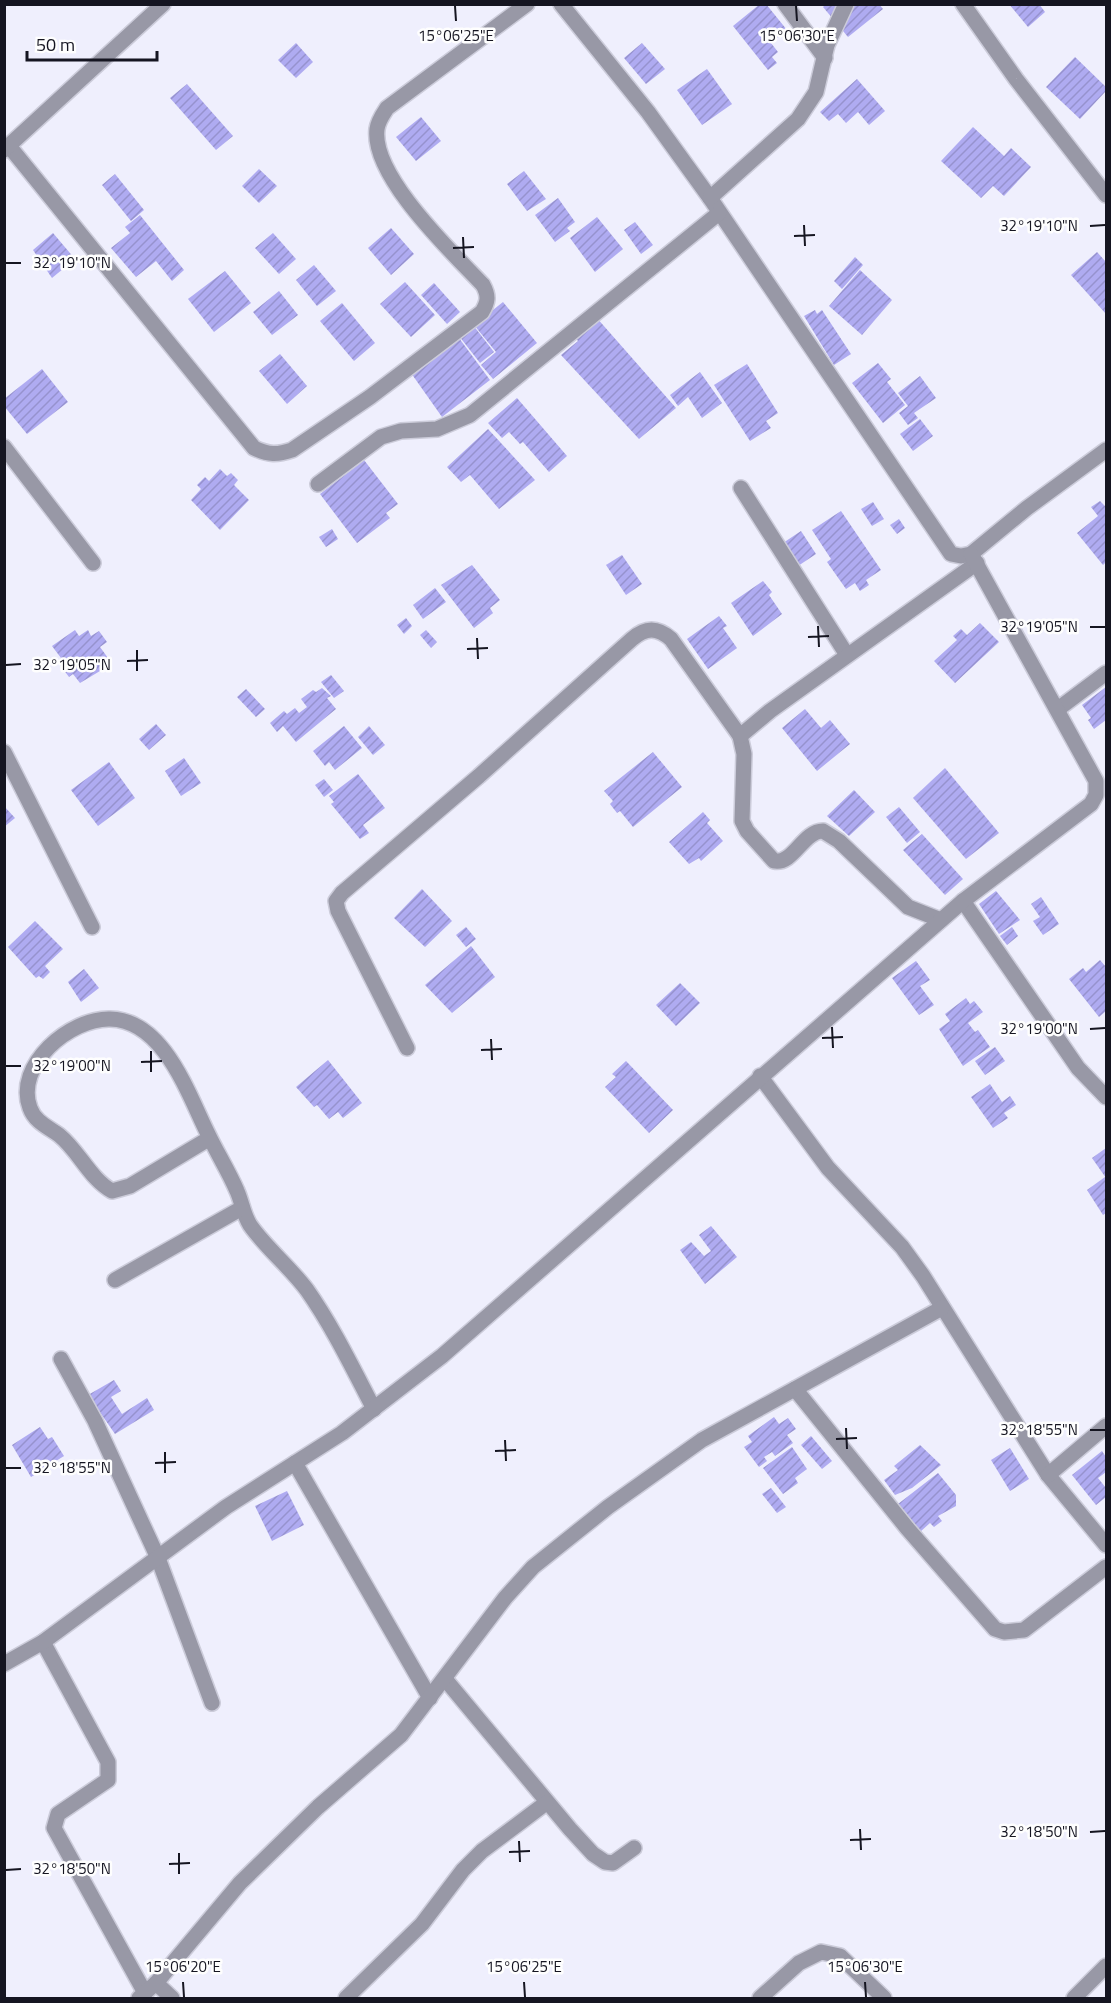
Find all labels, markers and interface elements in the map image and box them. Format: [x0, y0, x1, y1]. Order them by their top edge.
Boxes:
scale bar [27, 24, 158, 62]
text: 15°06'25"E [418, 24, 494, 47]
text: 15°06'30"E [759, 24, 835, 47]
text: 50 m [36, 31, 75, 58]
text: 32°19'10"N [1000, 214, 1078, 237]
text: 32°19'10"N [33, 251, 111, 274]
text: 32°19'05"N [1000, 615, 1078, 638]
text: 32°19'05"N [33, 653, 111, 676]
text: 32°19'00"N [1000, 1017, 1078, 1040]
text: 32°19'00"N [33, 1054, 111, 1077]
text: 32°18'55"N [1000, 1418, 1078, 1441]
text: 32°18'55"N [33, 1456, 111, 1479]
text: 32°18'50"N [1000, 1820, 1078, 1843]
text: 32°18'50"N [33, 1857, 111, 1880]
text: 15°06'20"E [145, 1955, 221, 1978]
text: 15°06'25"E [486, 1955, 562, 1978]
text: 15°06'30"E [827, 1955, 903, 1978]

